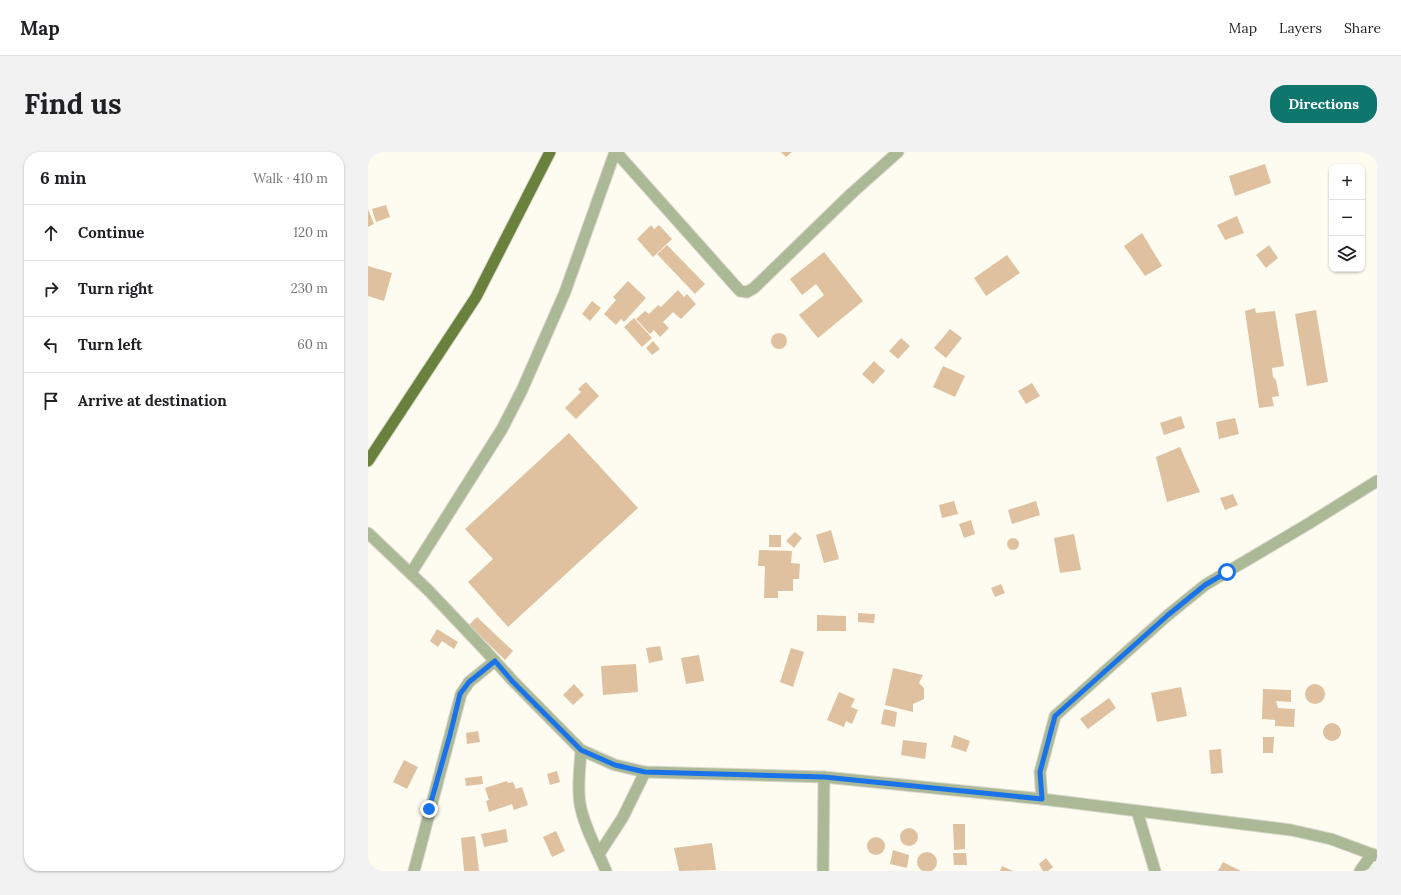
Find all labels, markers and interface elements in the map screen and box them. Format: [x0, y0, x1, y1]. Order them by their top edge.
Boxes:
text: Map [20, 16, 60, 40]
text: Map [1229, 19, 1257, 37]
text: Layers [1279, 19, 1322, 37]
text: Share [1344, 19, 1381, 37]
button: Directions [1270, 85, 1377, 123]
text: Find us [24, 86, 122, 122]
map controls [1329, 164, 1365, 272]
button: + [1329, 164, 1365, 200]
text: 6 min [40, 167, 86, 189]
text: Walk · 410 m [253, 170, 328, 187]
button: − [1329, 200, 1365, 236]
icon: ahead [40, 222, 62, 244]
text: Continue [78, 223, 144, 242]
text: 120 m [293, 224, 328, 241]
button: layers [1329, 236, 1365, 272]
icon: right [40, 278, 62, 300]
text: Turn right [78, 279, 154, 298]
text: 230 m [291, 280, 328, 297]
icon: left [40, 334, 62, 356]
text: Turn left [78, 335, 142, 354]
text: 60 m [297, 336, 328, 353]
icon: arrive [40, 390, 62, 412]
text: Arrive at destination [78, 391, 227, 410]
route start [1218, 563, 1236, 581]
route end [420, 800, 438, 818]

